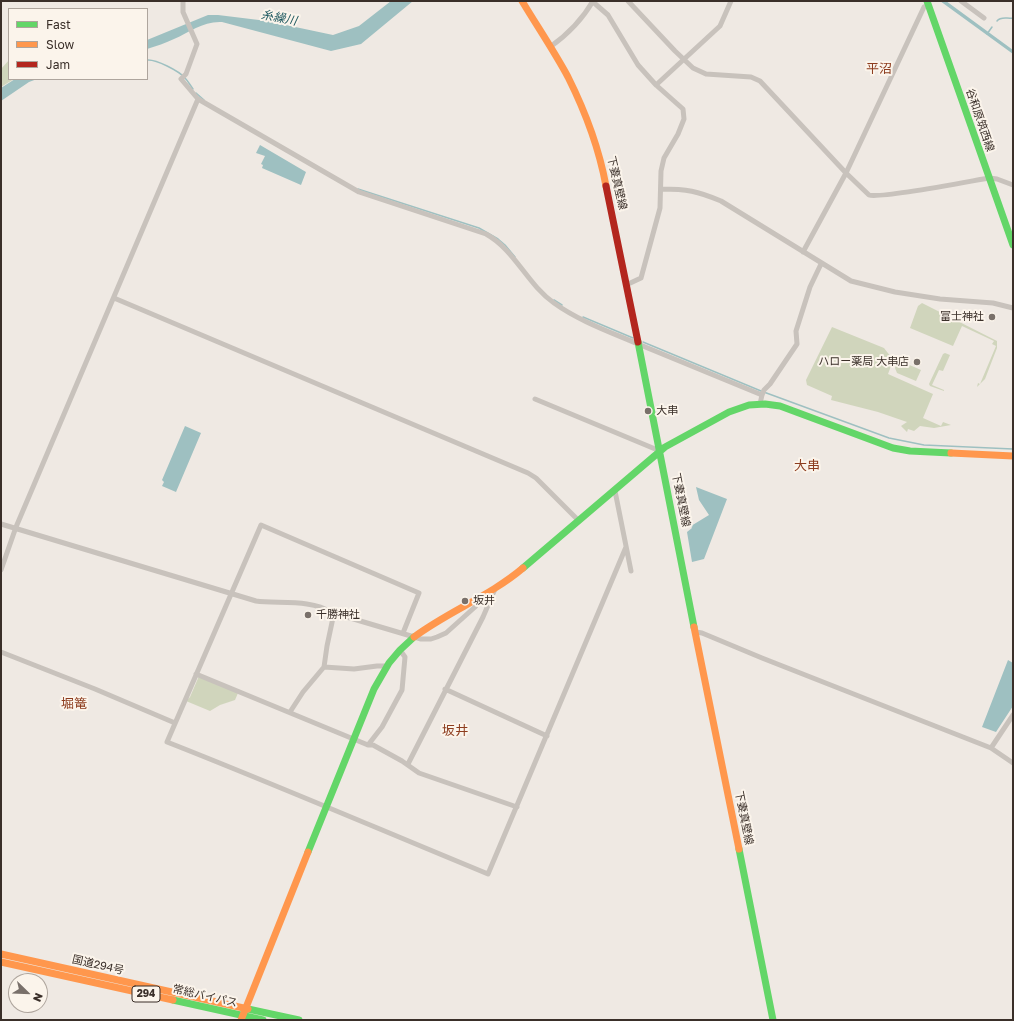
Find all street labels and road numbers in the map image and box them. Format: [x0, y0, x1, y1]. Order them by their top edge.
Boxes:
street label: 谷和原筑西線 [963, 87, 997, 153]
street label: 下妻真壁線 [604, 155, 630, 211]
street label: 下妻真壁線 [669, 472, 693, 528]
street label: 下妻真壁線 [732, 790, 756, 846]
street label: 国道294号 [71, 953, 125, 977]
street label: 常総バイパス [171, 982, 239, 1010]
road number: 294 [132, 986, 160, 1002]

